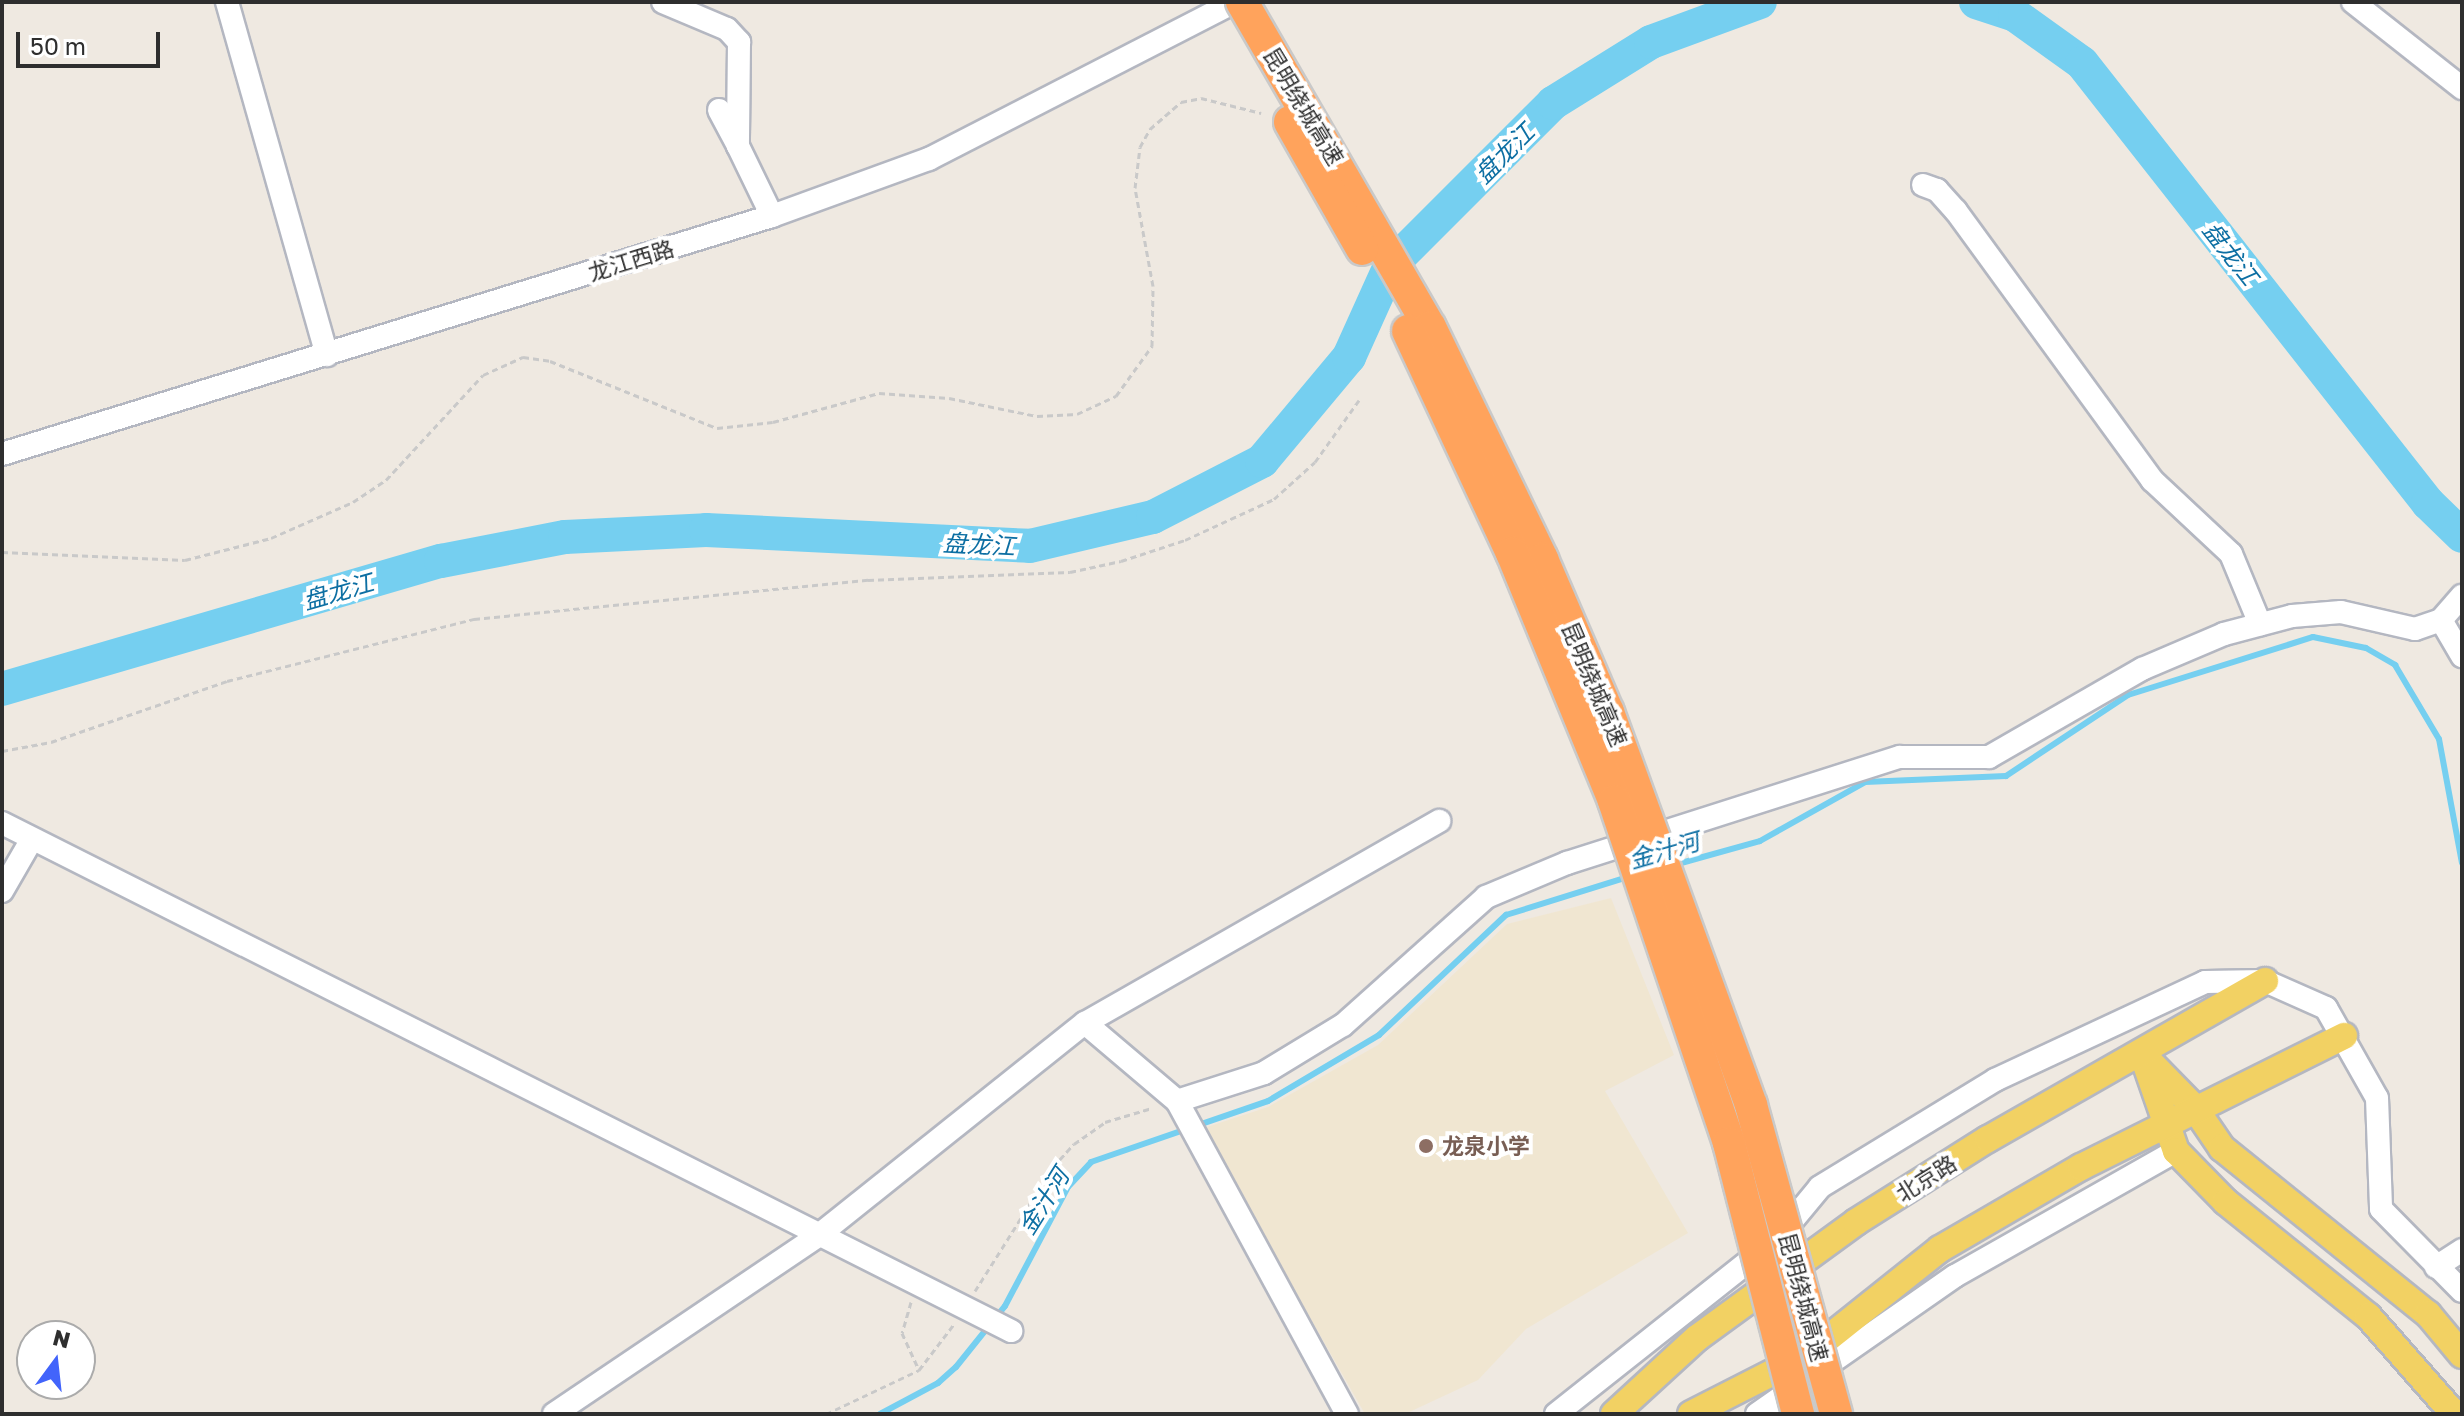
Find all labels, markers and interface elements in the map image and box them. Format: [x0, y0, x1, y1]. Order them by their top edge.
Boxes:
scale bar [20, 16, 164, 66]
text: 50 m [30, 31, 86, 60]
street label: 昆明绕城高速 [1259, 43, 1349, 169]
water label: 盘龙江 [1468, 117, 1540, 189]
water label: 盘龙江 [2197, 216, 2265, 290]
street label: 龙江西路 [585, 235, 677, 285]
water label: 盘龙江 [942, 528, 1016, 560]
water label: 盘龙江 [299, 567, 377, 615]
street label: 昆明绕城高速 [1557, 618, 1633, 750]
water label: 金汁河 [1625, 826, 1703, 874]
place label: 龙泉小学 [1442, 1133, 1530, 1159]
marker: 龙泉小学 [1417, 1137, 1435, 1155]
street label: 北京路 [1891, 1149, 1961, 1207]
water label: 金汁河 [1012, 1163, 1074, 1239]
street label: 昆明绕城高速 [1774, 1230, 1834, 1364]
north arrow [16, 1320, 96, 1400]
text: N [50, 1323, 73, 1353]

